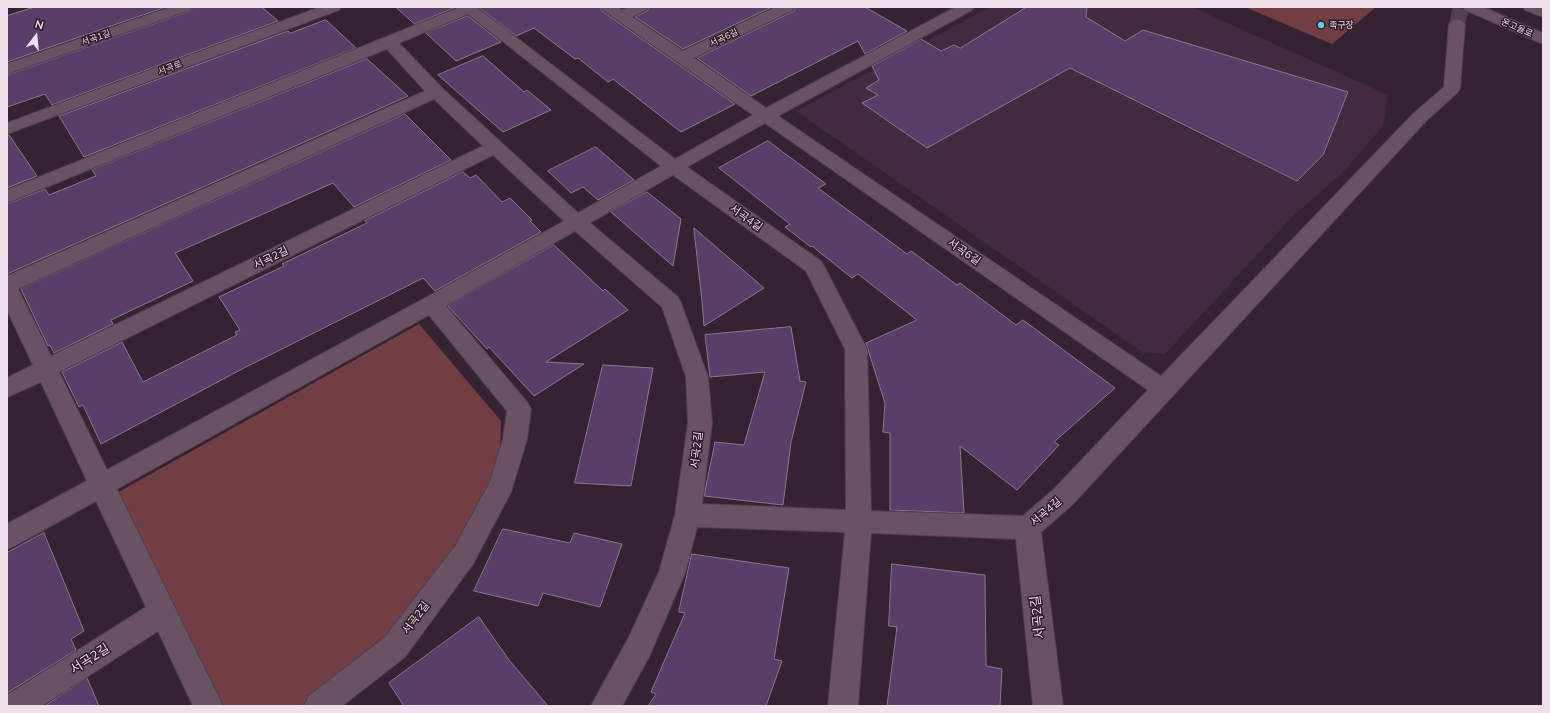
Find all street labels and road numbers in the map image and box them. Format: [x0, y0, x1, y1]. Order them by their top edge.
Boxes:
street label: 온고을로 [1500, 16, 1534, 40]
street label: 서곡6길 [708, 27, 740, 49]
street label: 서곡1길 [80, 28, 112, 48]
street label: 서곡로 [156, 59, 184, 77]
street label: 서곡4길 [727, 202, 765, 234]
street label: 서곡6길 [945, 236, 983, 268]
street label: 서곡2길 [251, 244, 291, 272]
street label: 서곡2길 [688, 431, 706, 469]
street label: 서곡4길 [1028, 495, 1064, 529]
street label: 서곡2길 [1028, 594, 1048, 640]
street label: 서곡2길 [400, 599, 432, 637]
street label: 서곡2길 [67, 641, 113, 677]

